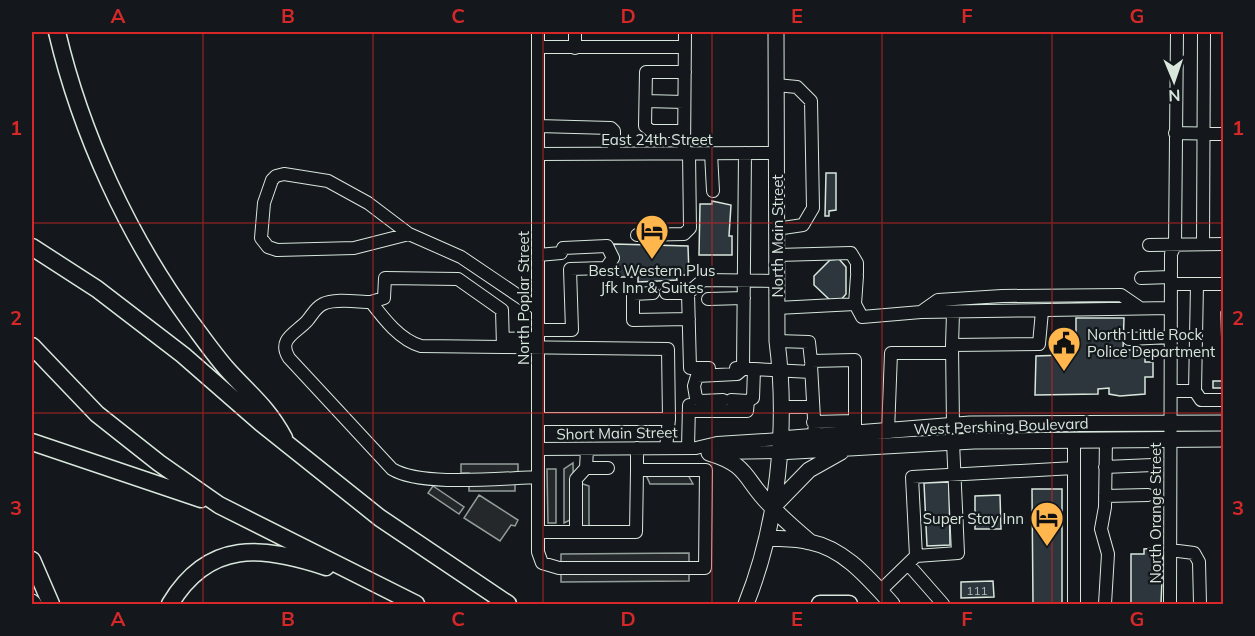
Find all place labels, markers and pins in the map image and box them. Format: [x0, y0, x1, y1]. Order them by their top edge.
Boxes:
hotel icon: Best Western Plus Jfk Inn & Suites [634, 213, 670, 260]
place label: Best Western Plus Jfk Inn & Suites [588, 261, 716, 297]
public building icon: North Little Rock Police Department [1046, 325, 1082, 372]
place label: North Little Rock Police Department [1087, 325, 1215, 361]
hotel icon: Super Stay Inn [1029, 500, 1065, 547]
place label: Super Stay Inn [923, 509, 1024, 528]

